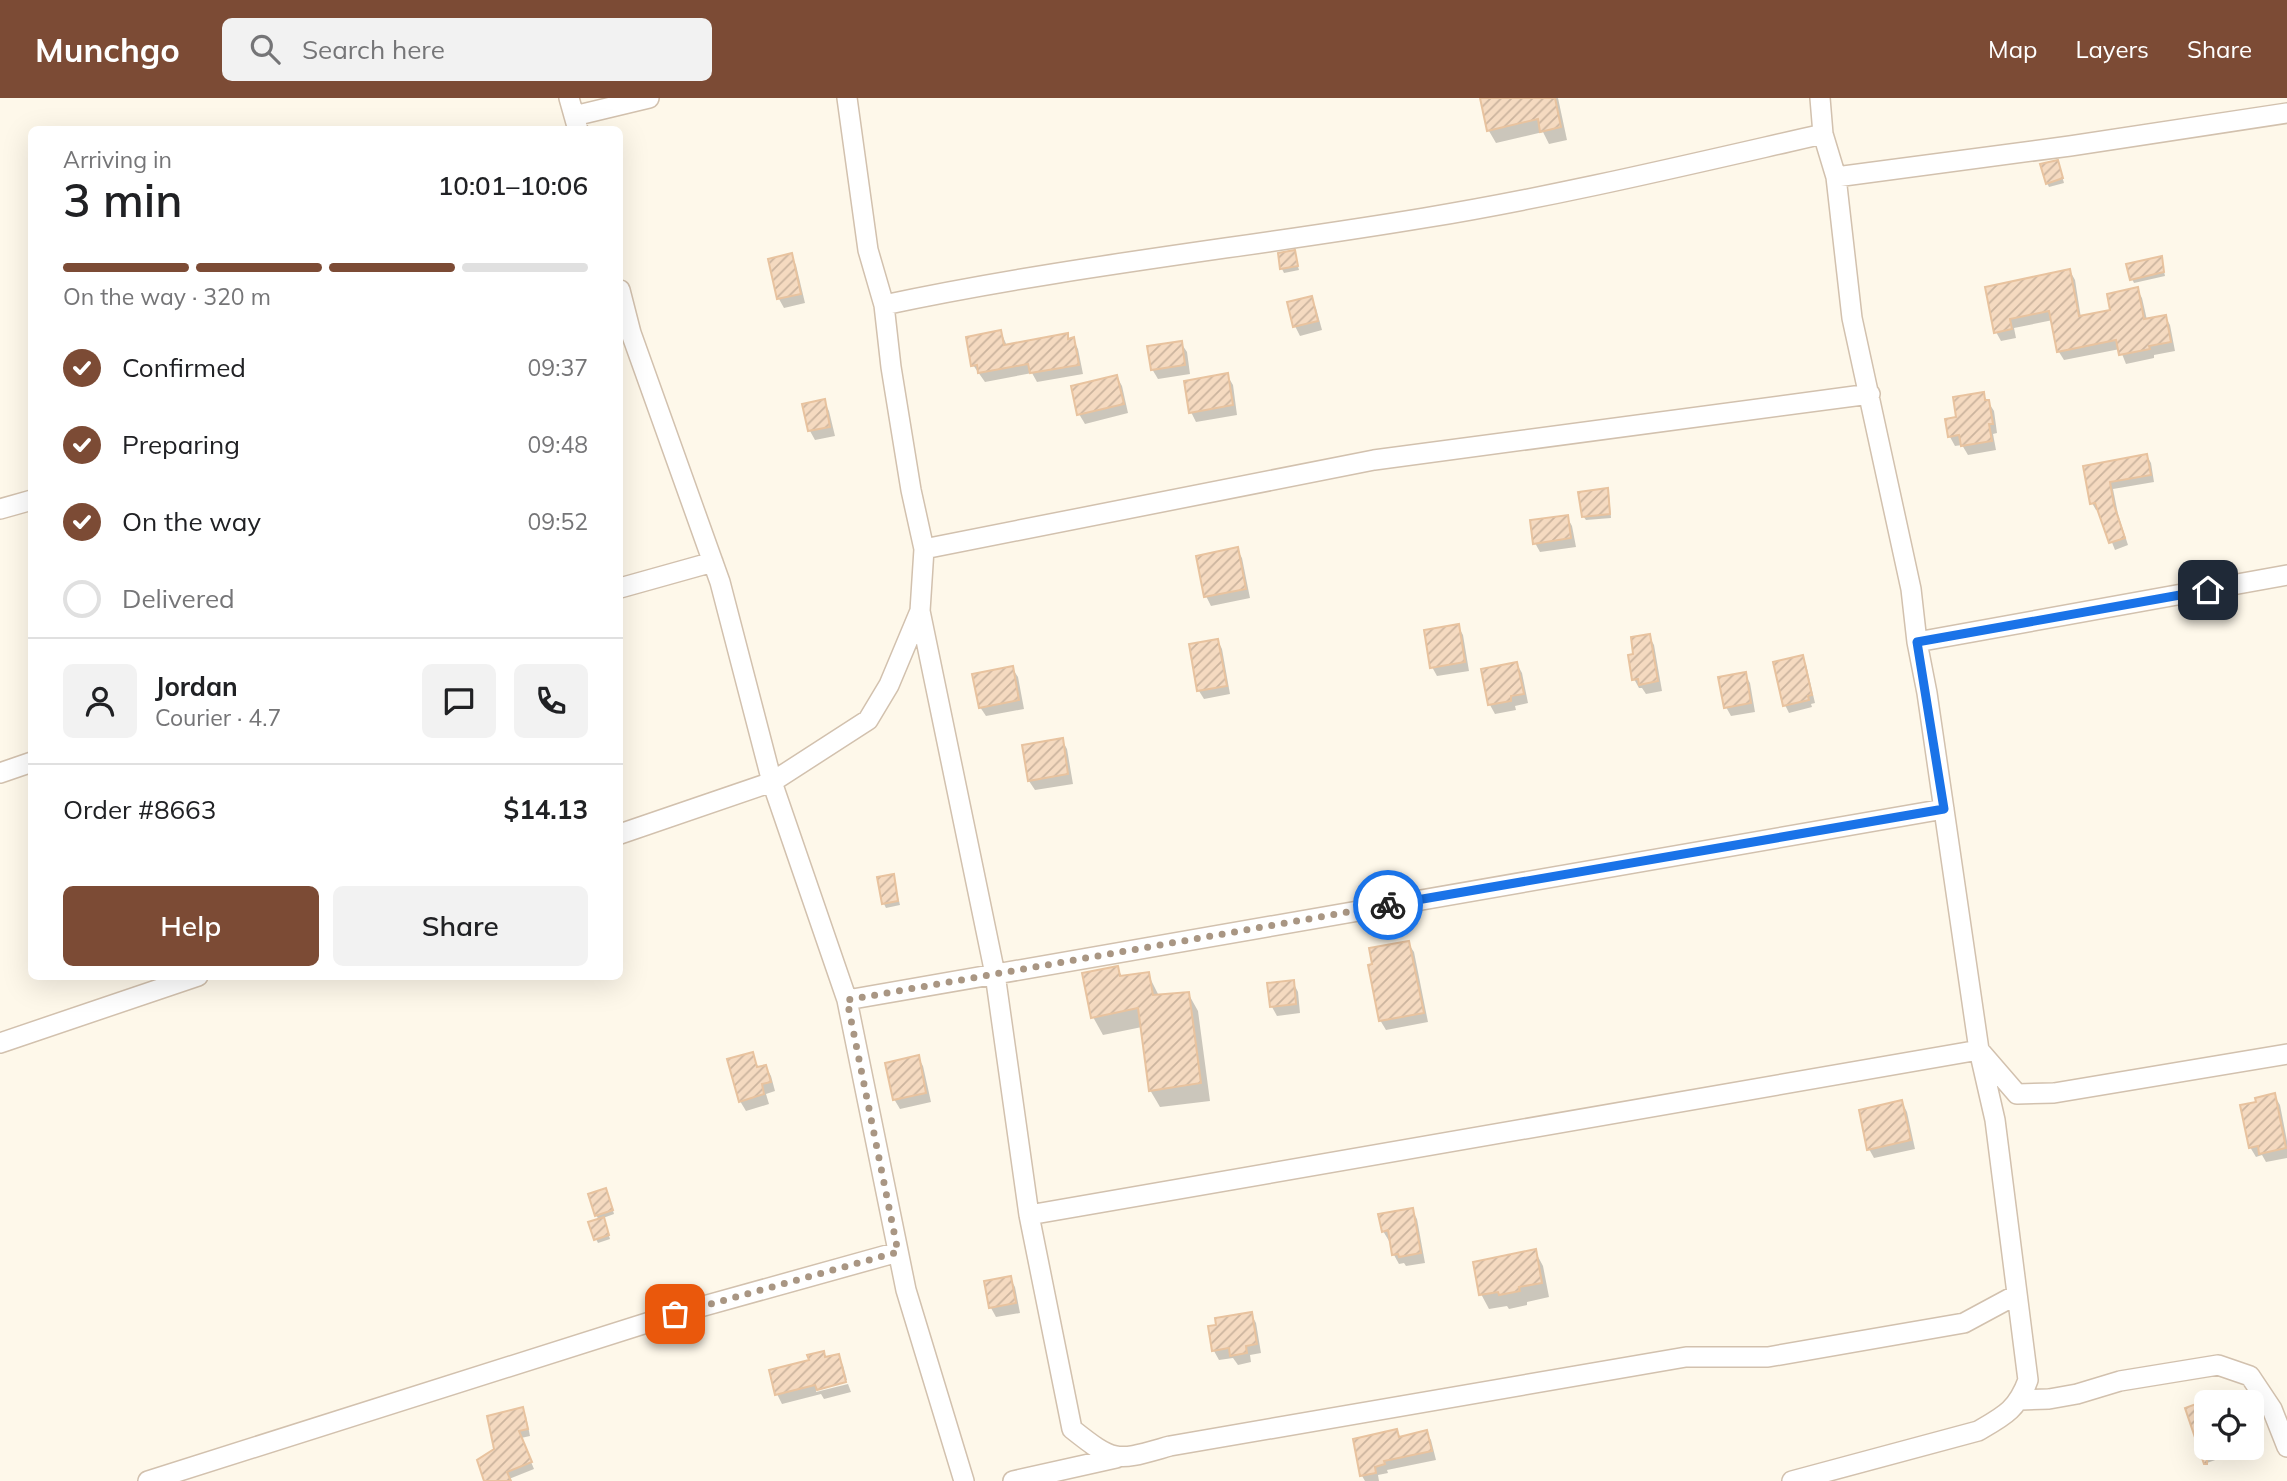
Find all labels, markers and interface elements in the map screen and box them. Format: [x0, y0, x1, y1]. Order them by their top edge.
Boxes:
search box [222, 18, 712, 81]
text: Munchgo [35, 29, 180, 70]
icon: search [246, 30, 284, 68]
text: Search here [302, 33, 445, 66]
text: Map [1988, 34, 2037, 64]
text: Layers [2075, 34, 2149, 64]
text: Share [2187, 34, 2252, 64]
text: Arriving in [63, 145, 172, 174]
text: 10:01–10:06 [438, 169, 588, 202]
text: 3 min [63, 171, 182, 229]
text: On the way · 320 m [63, 282, 271, 311]
icon: check [63, 349, 101, 387]
text: Confirmed [122, 351, 246, 384]
text: 09:37 [528, 353, 588, 382]
icon: check [63, 426, 101, 464]
text: Preparing [122, 428, 240, 461]
text: 09:48 [528, 430, 588, 459]
icon: check [63, 503, 101, 541]
text: On the way [122, 505, 261, 538]
text: 09:52 [528, 507, 588, 536]
pin [2178, 560, 2238, 620]
icon: home [2189, 571, 2227, 609]
text: Delivered [122, 582, 235, 615]
button: person [63, 664, 137, 738]
button: chat [422, 664, 496, 738]
button: phone [514, 664, 588, 738]
text: Jordan [155, 670, 238, 703]
text: Courier · 4.7 [155, 703, 281, 732]
text: Order #8663 [63, 793, 216, 826]
text: $14.13 [504, 793, 588, 826]
courier [1353, 870, 1423, 940]
button: Help [63, 886, 319, 966]
button: Share [333, 886, 588, 966]
icon: bike [1369, 886, 1407, 924]
pin [645, 1284, 705, 1344]
icon: bag [656, 1295, 694, 1333]
map controls [2194, 1390, 2264, 1460]
button: locate [2194, 1390, 2264, 1460]

